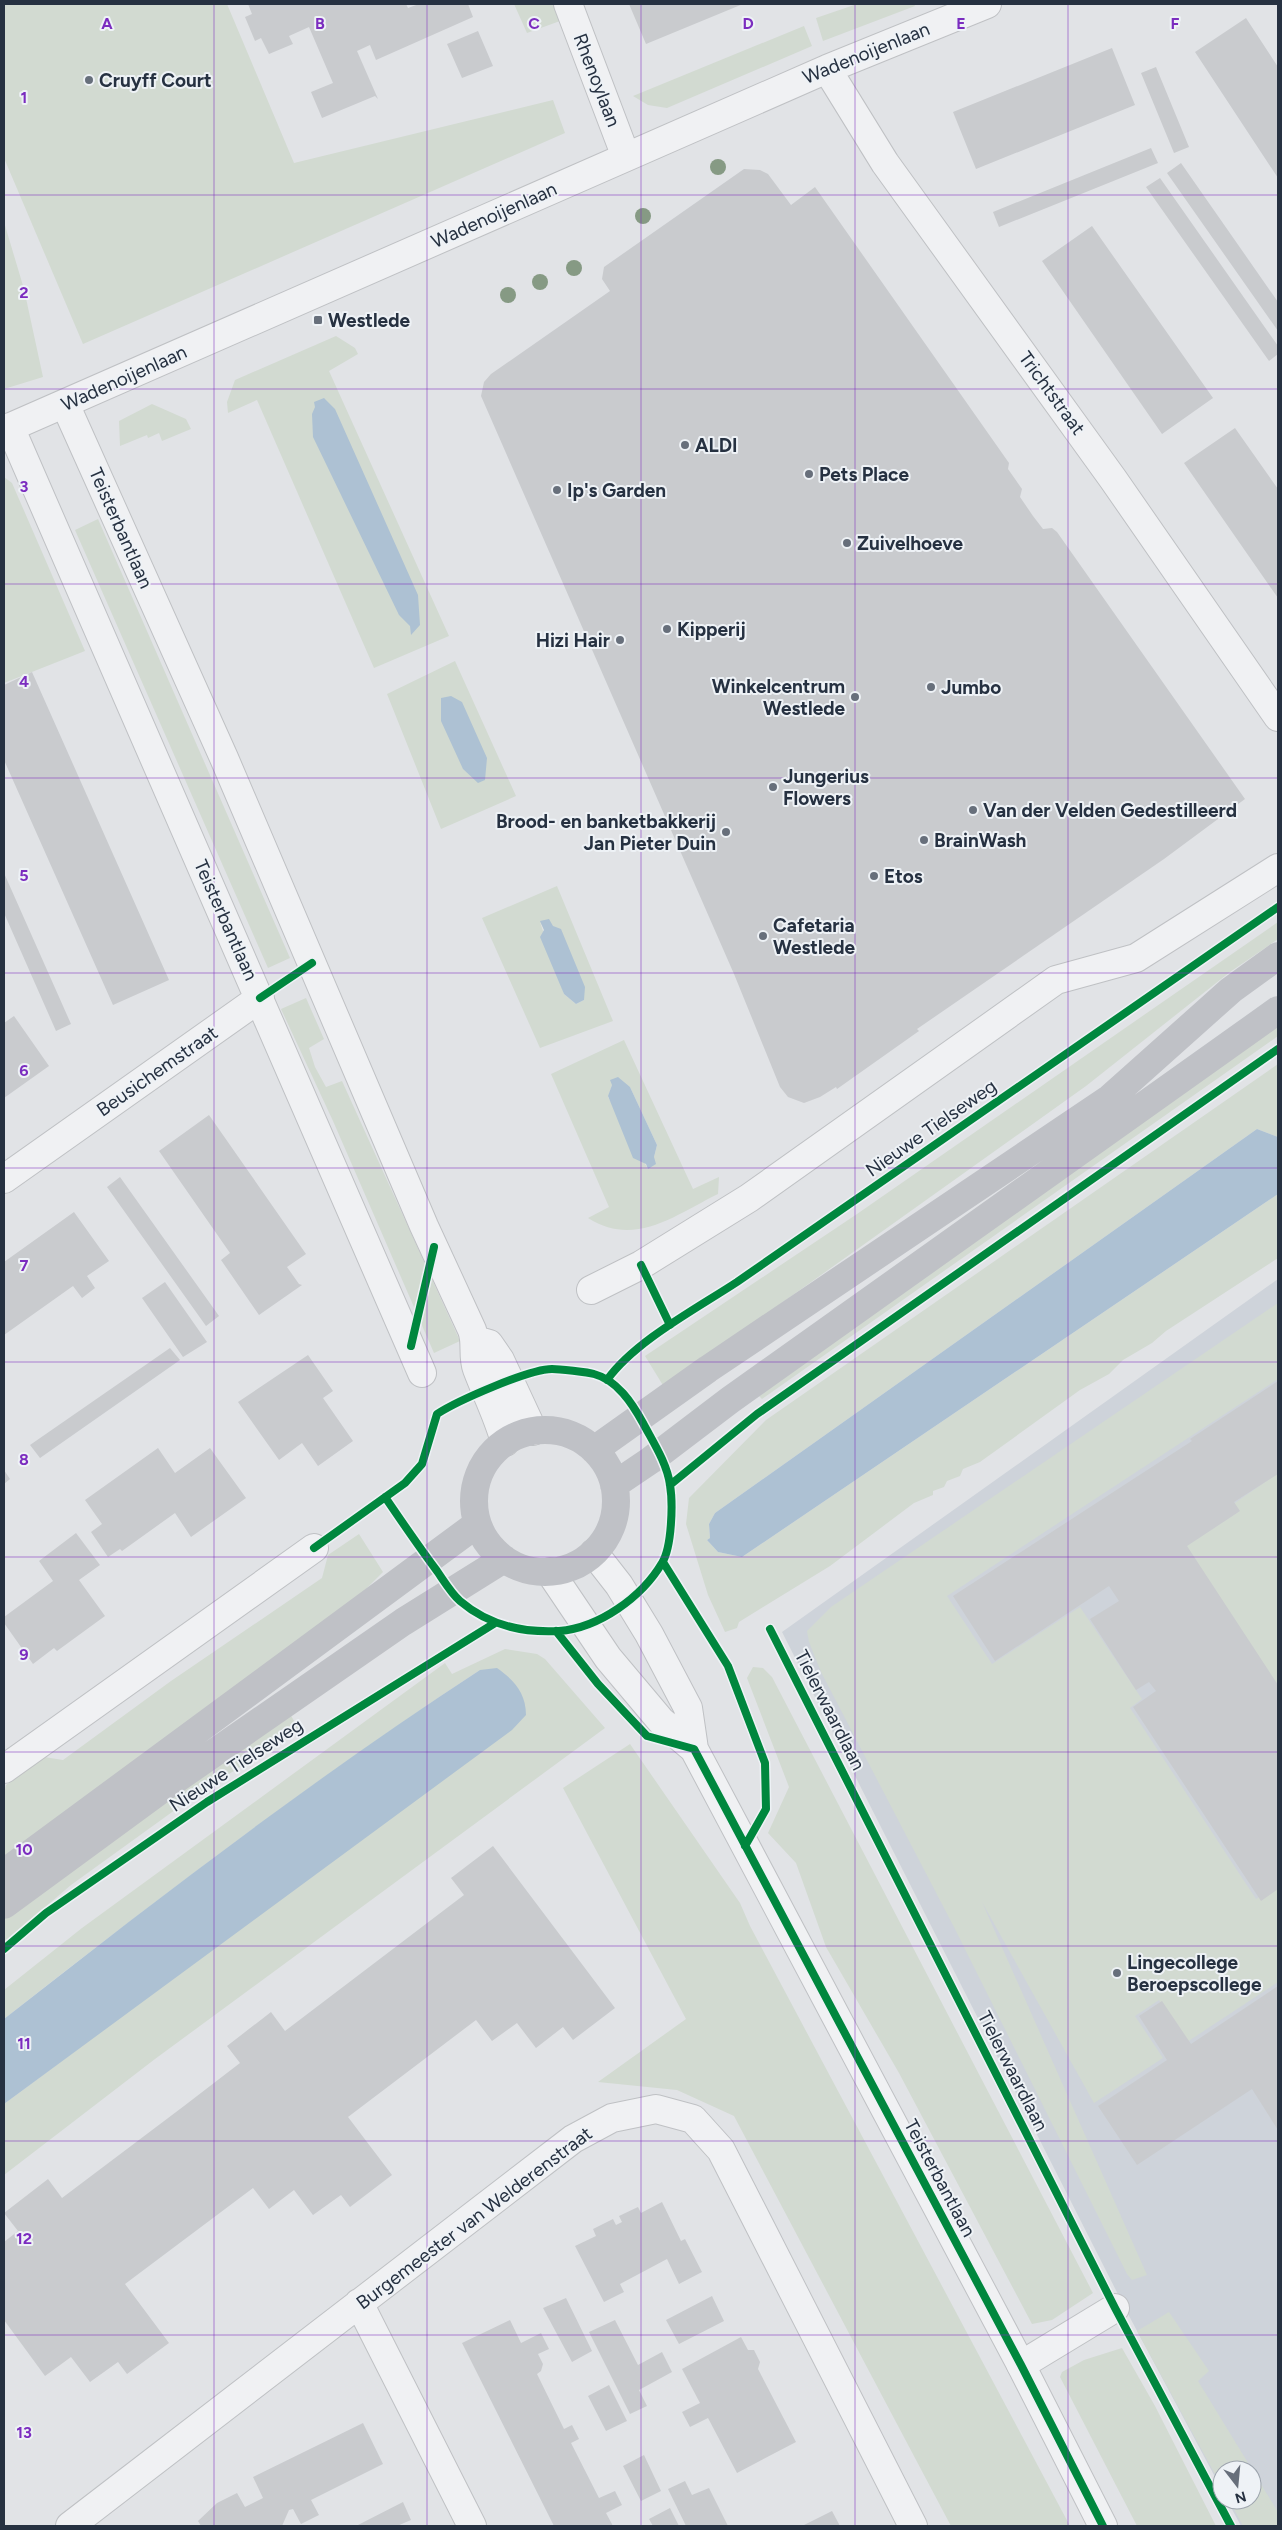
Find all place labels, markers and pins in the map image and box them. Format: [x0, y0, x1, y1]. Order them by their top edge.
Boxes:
place label: Cruyff Court [99, 69, 212, 92]
marker: Cruyff Court [83, 74, 95, 86]
place label: Westlede [328, 309, 410, 332]
marker: Westlede [312, 314, 324, 326]
place label: ALDI [695, 434, 738, 457]
marker: ALDI [679, 439, 691, 451]
place label: Pets Place [819, 463, 909, 486]
marker: Pets Place [803, 468, 815, 480]
place label: Ip's Garden [567, 479, 666, 502]
marker: Ip's Garden [551, 484, 563, 496]
place label: Zuivelhoeve [857, 532, 963, 555]
marker: Zuivelhoeve [841, 537, 853, 549]
place label: Kipperij [677, 618, 746, 641]
marker: Kipperij [661, 623, 673, 635]
place label: Hizi Hair [536, 629, 610, 652]
marker: Hizi Hair [614, 634, 626, 646]
place label: Winkelcentrum Westlede [712, 675, 845, 720]
place label: Jumbo [941, 676, 1001, 699]
marker: Jumbo [925, 681, 937, 693]
marker: Winkelcentrum Westlede [849, 691, 861, 703]
place label: Jungerius Flowers [783, 765, 869, 810]
marker: Jungerius Flowers [767, 781, 779, 793]
place label: Van der Velden Gedestilleerd [983, 799, 1237, 822]
marker: Van der Velden Gedestilleerd [967, 804, 979, 816]
place label: Brood- en banketbakkerij Jan Pieter Duin [496, 810, 716, 855]
marker: Brood- en banketbakkerij Jan Pieter Duin [720, 826, 732, 838]
place label: BrainWash [934, 829, 1026, 852]
marker: BrainWash [918, 834, 930, 846]
place label: Etos [884, 865, 923, 888]
marker: Etos [868, 870, 880, 882]
place label: Cafetaria Westlede [773, 914, 855, 959]
marker: Cafetaria Westlede [757, 930, 769, 942]
place label: Lingecollege Beroepscollege [1127, 1951, 1262, 1996]
marker: Lingecollege Beroepscollege [1111, 1967, 1123, 1979]

